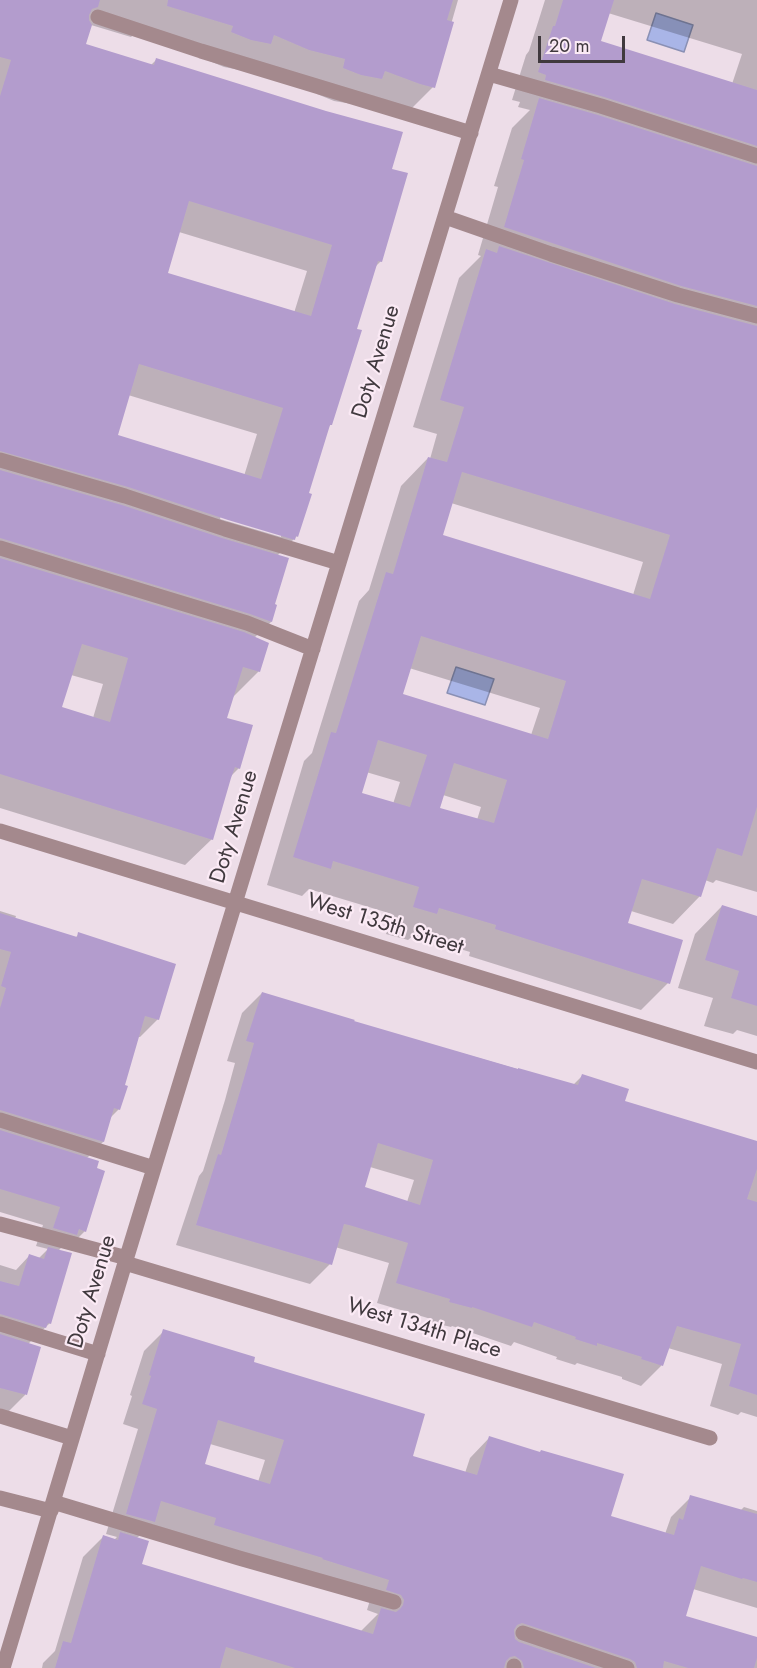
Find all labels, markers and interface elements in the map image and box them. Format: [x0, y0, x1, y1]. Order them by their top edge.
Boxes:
scale bar [541, 24, 628, 62]
text: 20 m [549, 33, 589, 59]
street label: Doty Avenue [347, 302, 407, 422]
street label: Doty Avenue [205, 767, 265, 887]
street label: West 135th Street [304, 889, 466, 961]
street label: Doty Avenue [63, 1232, 123, 1352]
street label: West 134th Place [344, 1293, 504, 1365]

